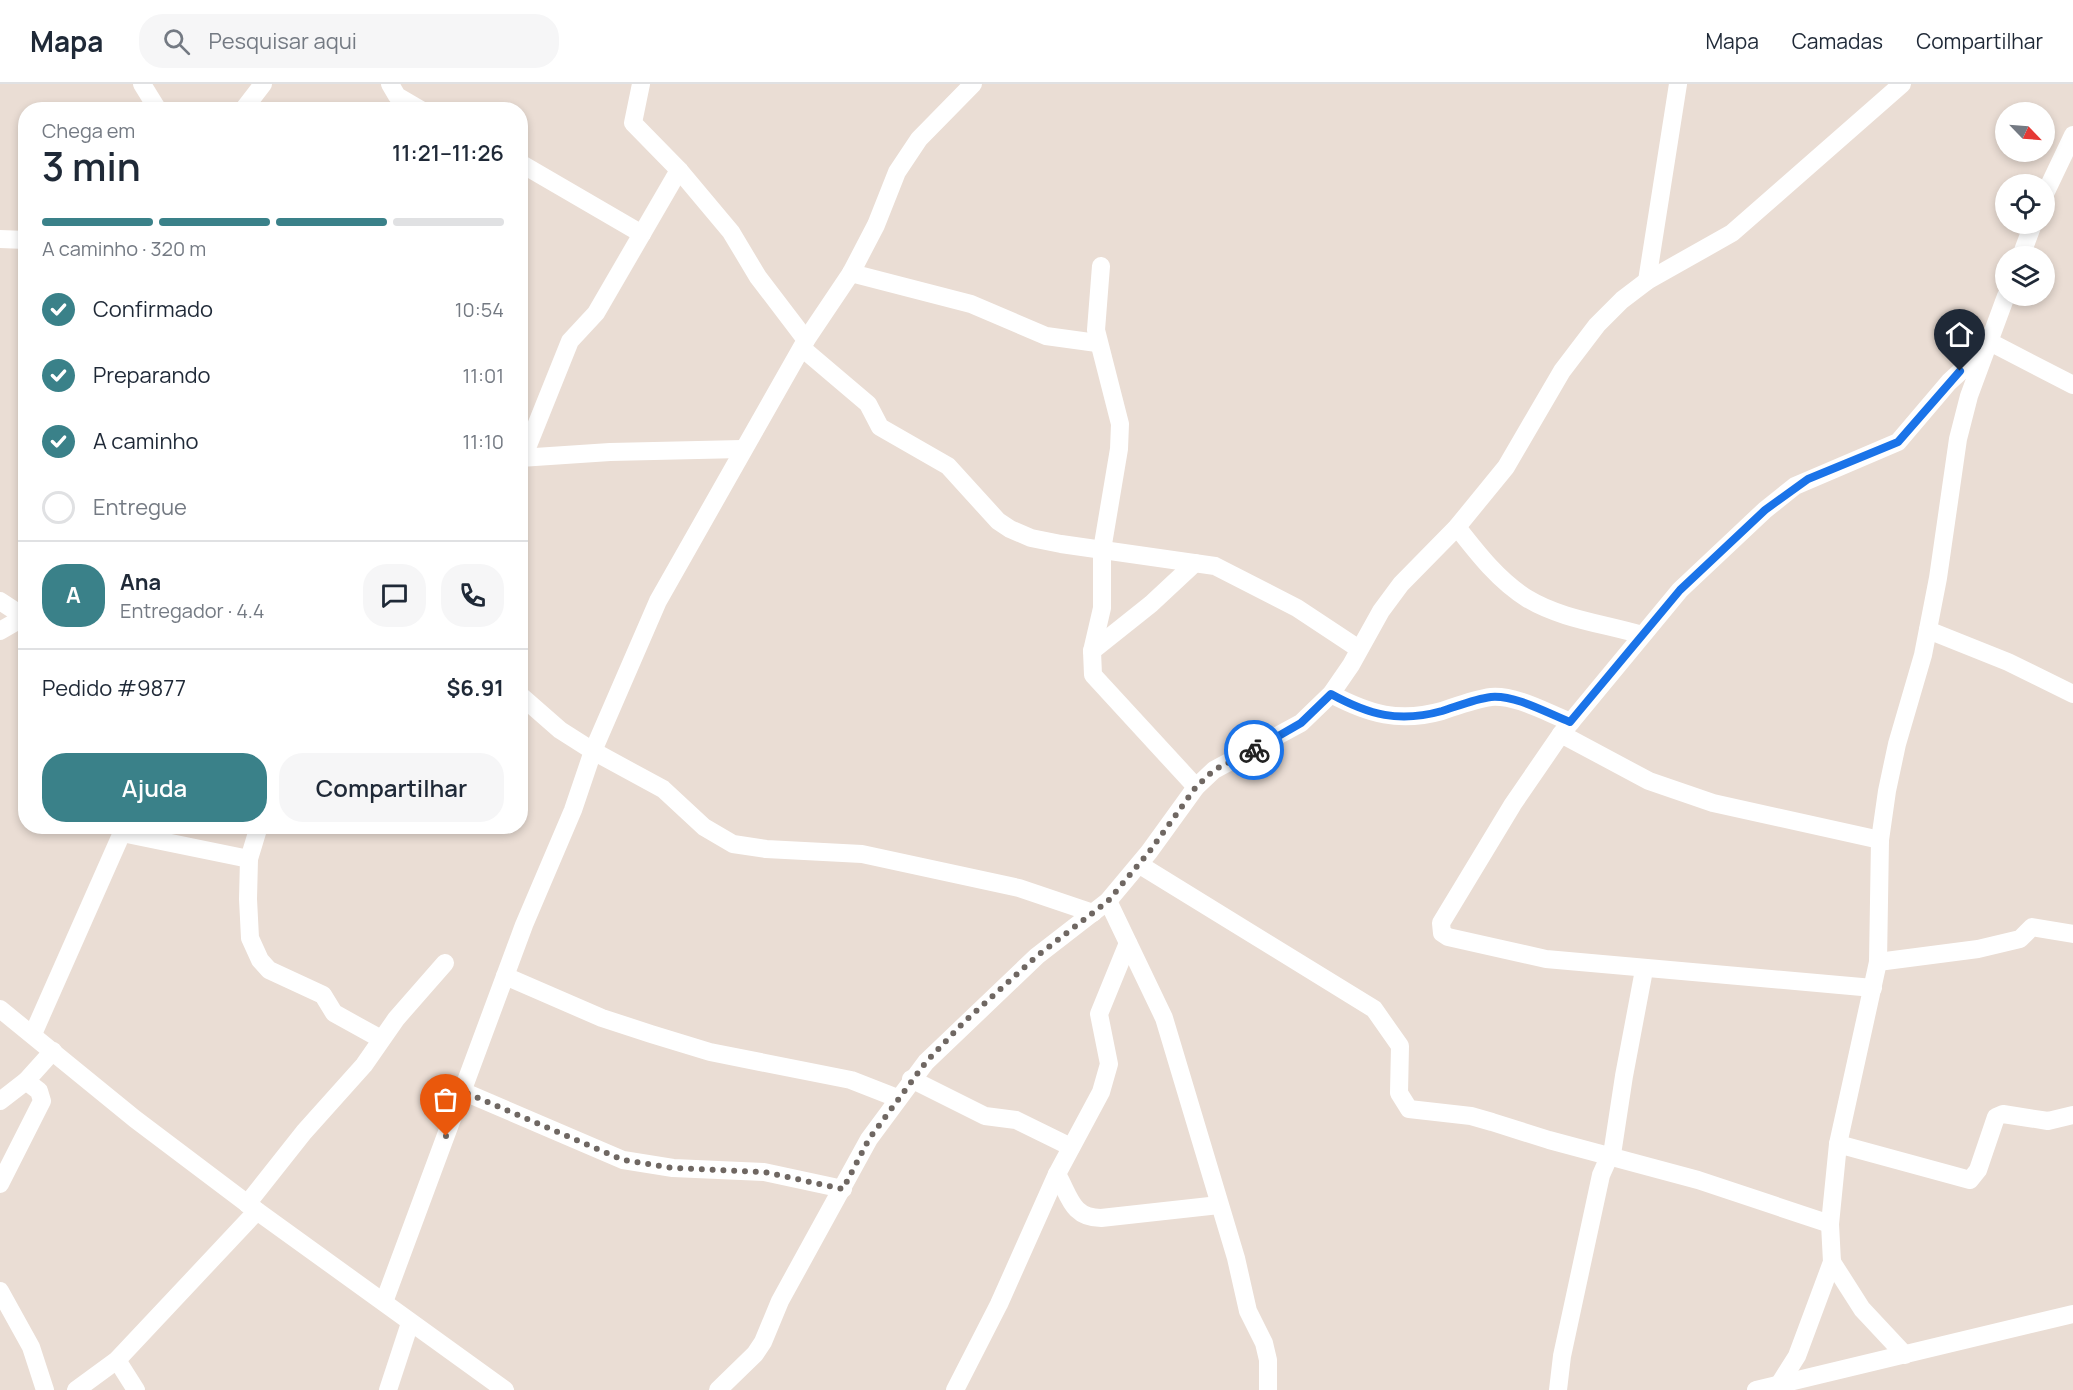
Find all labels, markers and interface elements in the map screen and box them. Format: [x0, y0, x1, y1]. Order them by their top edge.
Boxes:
search box [139, 14, 559, 68]
text: Mapa [30, 22, 103, 60]
icon: search [160, 25, 193, 58]
text: Pesquisar aqui [208, 26, 357, 56]
text: Mapa [1705, 27, 1759, 55]
text: Camadas [1792, 27, 1883, 55]
text: Compartilhar [1916, 27, 2043, 55]
north arrow [1995, 102, 2055, 162]
map controls [1995, 102, 2055, 306]
text: Chega em [42, 117, 135, 144]
text: 11:21–11:26 [392, 138, 504, 168]
text: 3 min [42, 139, 141, 193]
button: locate [1995, 174, 2055, 234]
text: A caminho · 320 m [42, 235, 206, 262]
button: layers [1995, 246, 2055, 306]
icon: check [42, 293, 75, 326]
text: Confirmado [93, 294, 213, 324]
text: 10:54 [455, 296, 504, 323]
pin [1934, 309, 1985, 371]
icon: home [1943, 318, 1976, 351]
icon: check [42, 359, 75, 392]
text: Preparando [93, 360, 211, 390]
text: 11:01 [462, 362, 504, 389]
icon: check [42, 425, 75, 458]
text: A caminho [93, 426, 199, 456]
text: 11:10 [462, 428, 504, 455]
text: Entregue [93, 492, 187, 522]
button: chat [363, 564, 426, 627]
button: phone [441, 564, 504, 627]
text: Ana [120, 567, 161, 597]
text: A [66, 580, 81, 610]
text: Entregador · 4.4 [120, 597, 265, 624]
text: Pedido #9877 [42, 673, 186, 703]
text: $6.91 [447, 673, 504, 703]
courier [1224, 720, 1284, 780]
icon: bike [1238, 734, 1271, 767]
button: Ajuda [42, 753, 267, 822]
button: Compartilhar [279, 753, 504, 822]
pin [420, 1074, 471, 1136]
icon: bag [429, 1083, 462, 1116]

